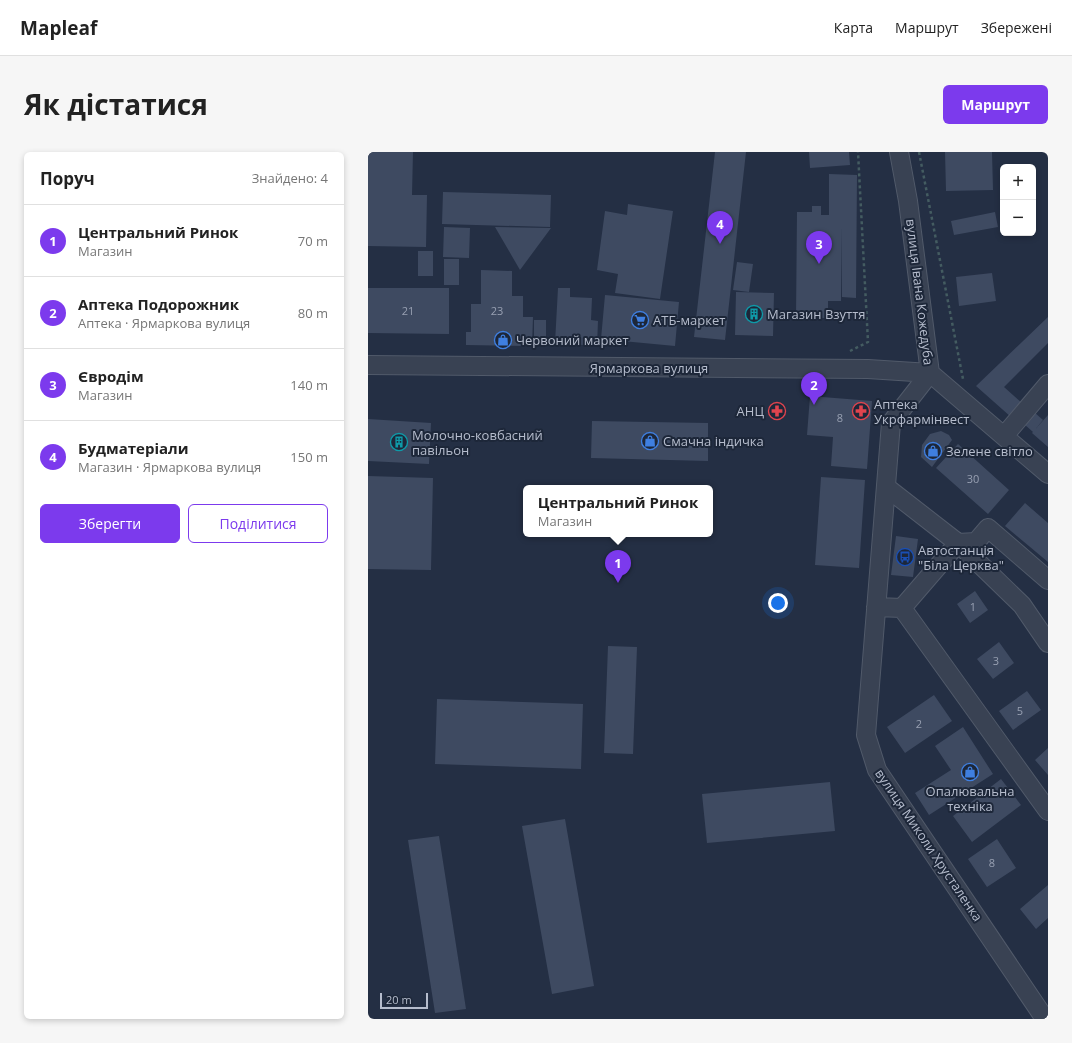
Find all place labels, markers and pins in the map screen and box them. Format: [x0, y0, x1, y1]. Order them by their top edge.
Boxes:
pin: 4 [707, 211, 733, 244]
pin: 3 [806, 231, 832, 264]
building icon: Магазин Взуття [744, 304, 764, 324]
place label: Магазин Взуття [767, 305, 866, 323]
supermarket icon: АТБ-маркет [630, 310, 650, 330]
place label: АТБ-маркет [653, 311, 725, 329]
shop icon: Червоний маркет [493, 330, 513, 350]
place label: Червоний маркет [516, 331, 629, 349]
pin: 2 [801, 372, 827, 405]
place label: Аптека Укрфармінвест [874, 395, 969, 428]
pharmacy icon: АНЦ [767, 401, 787, 421]
pharmacy icon: Аптека Укрфармінвест [851, 401, 871, 421]
place label: АНЦ [737, 402, 764, 420]
place label: Молочно-ковбасний павільон [412, 426, 543, 459]
shop icon: Смачна індичка [640, 431, 660, 451]
building icon: Молочно-ковбасний павільон [389, 432, 409, 452]
place label: Смачна індичка [663, 432, 764, 450]
shop icon: Зелене світло [923, 441, 943, 461]
place label: Зелене світло [946, 442, 1033, 460]
place label: Автостанція "Біла Церква" [918, 541, 1004, 574]
bus stop icon: Автостанція "Біла Церква" [895, 547, 915, 567]
pin: 1 [605, 550, 631, 583]
shop icon: Опалювальна техніка [960, 762, 980, 782]
place label: Опалювальна техніка [926, 782, 1014, 815]

